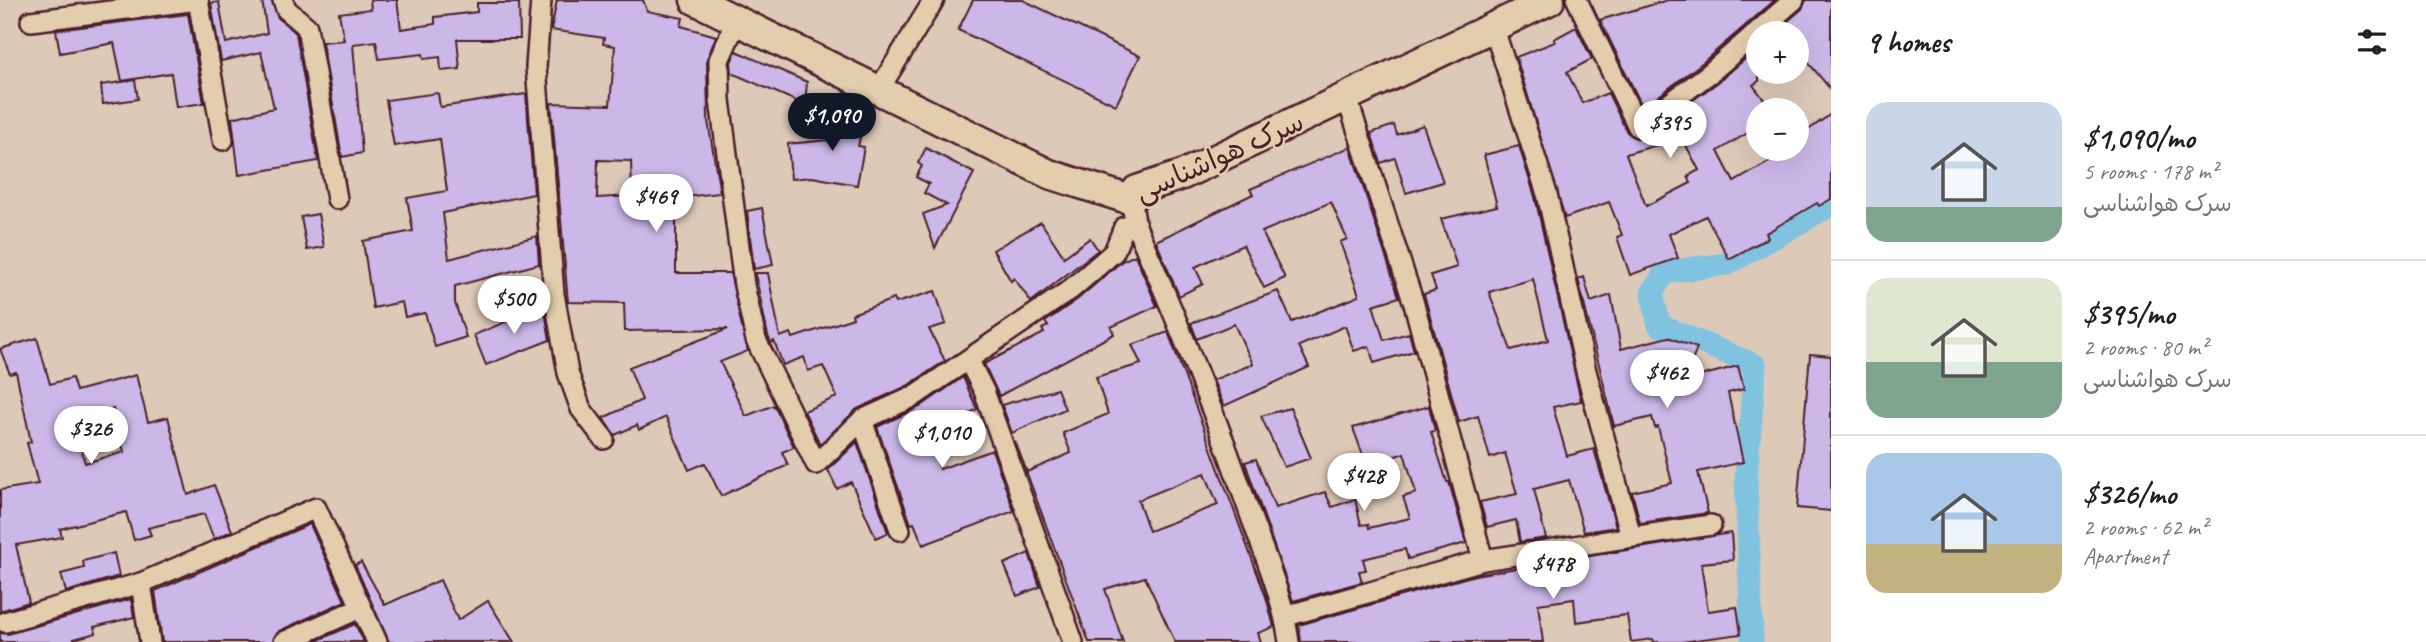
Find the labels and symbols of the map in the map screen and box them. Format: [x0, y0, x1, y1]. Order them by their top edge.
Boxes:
pin: $1,090 [775, 94, 889, 153]
pin: $395 [1629, 100, 1711, 160]
street label: سرک هواشناسی [1129, 104, 1309, 209]
pin: $469 [615, 174, 697, 234]
pin: $500 [473, 276, 555, 336]
pin: $462 [1626, 350, 1708, 410]
pin: $326 [50, 406, 132, 466]
pin: $1,010 [885, 410, 999, 470]
pin: $428 [1323, 454, 1405, 513]
pin: $478 [1512, 542, 1594, 601]

